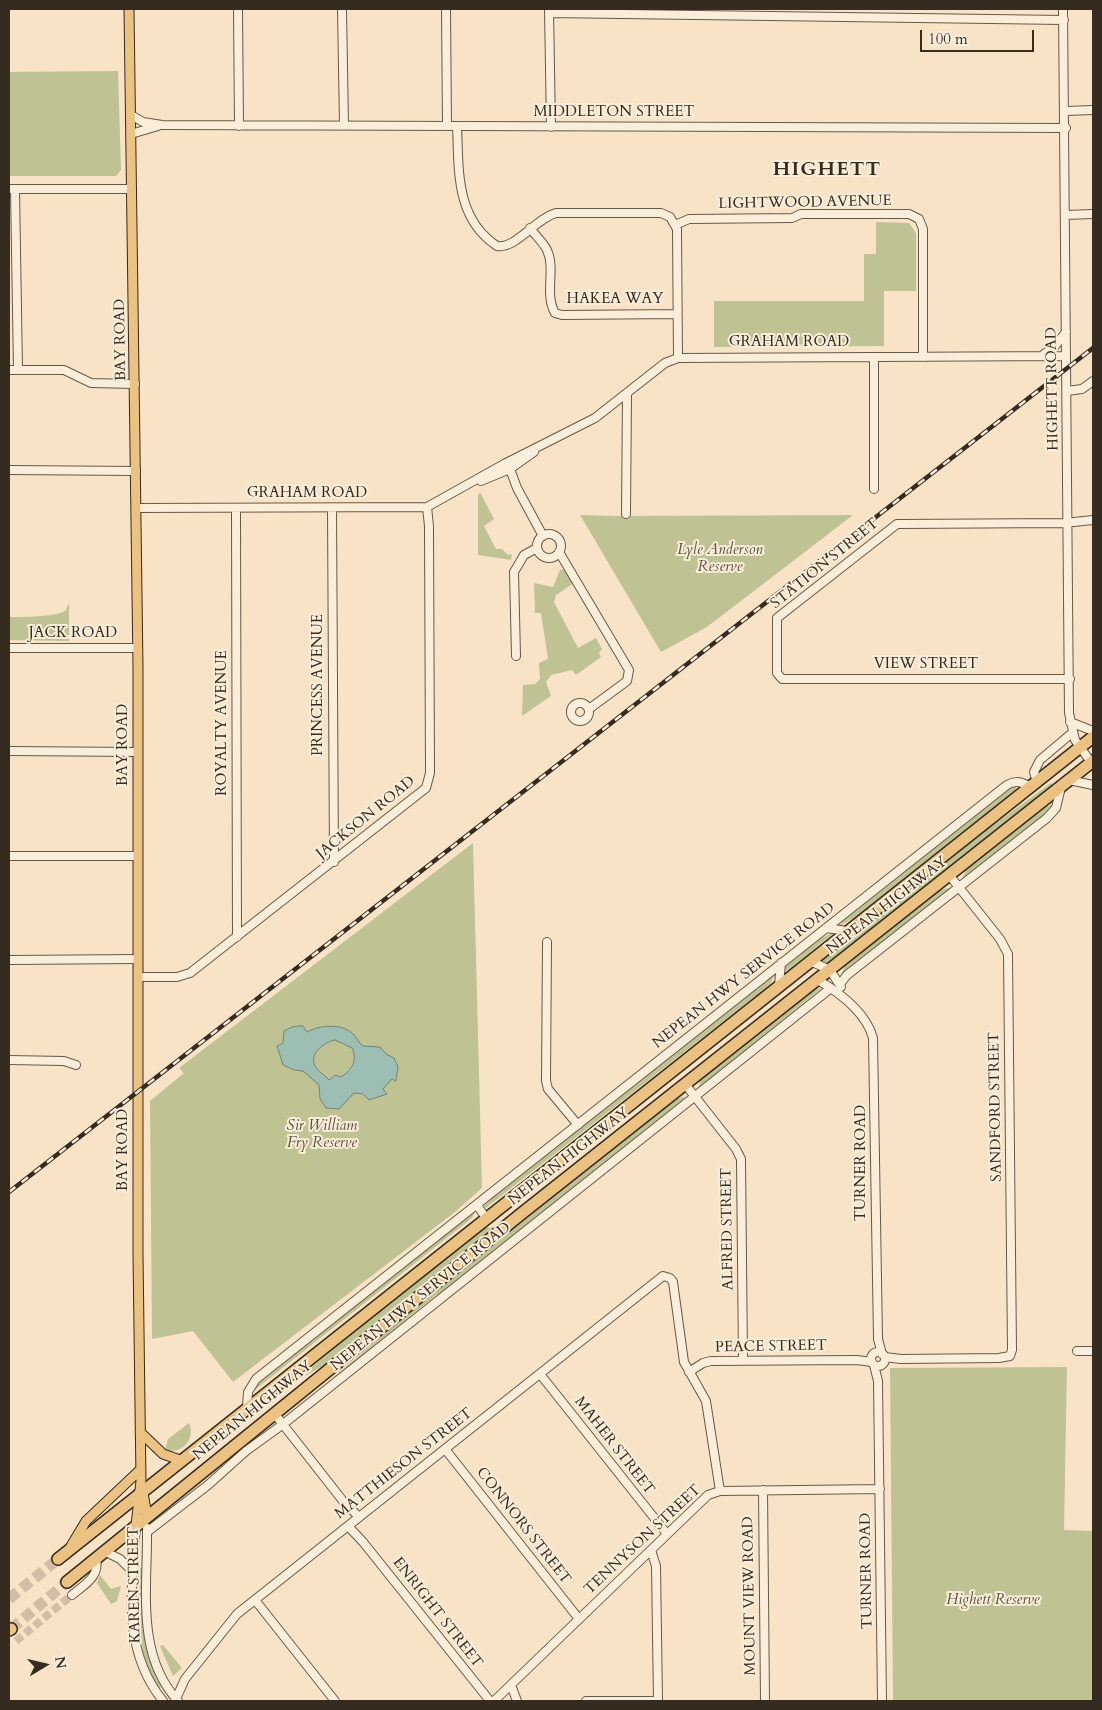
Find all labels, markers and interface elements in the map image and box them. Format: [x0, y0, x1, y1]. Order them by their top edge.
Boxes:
scale bar [922, 20, 1036, 52]
text: 100 m [928, 29, 968, 49]
street label: MIDDLETON STREET [533, 104, 695, 122]
district label: HIGHETT [772, 158, 882, 182]
street label: LIGHTWOOD AVENUE [718, 192, 892, 214]
street label: HAKEA WAY [567, 291, 663, 309]
street label: BAY ROAD [111, 299, 131, 381]
street label: HIGHETT ROAD [1043, 327, 1063, 451]
street label: GRAHAM ROAD [729, 334, 849, 352]
street label: GRAHAM ROAD [247, 485, 367, 503]
street label: STATION STREET [767, 515, 883, 613]
park label: Lyle Anderson Reserve [677, 542, 763, 577]
street label: PRINCESS AVENUE [310, 614, 328, 756]
street label: JACK ROAD [29, 625, 117, 643]
street label: ROYALTY AVENUE [214, 650, 232, 796]
street label: VIEW STREET [874, 656, 978, 674]
street label: BAY ROAD [115, 704, 133, 786]
street label: JACKSON ROAD [313, 773, 419, 863]
street label: NEPEAN HIGHWAY [823, 853, 951, 959]
street label: NEPEAN HWY SERVICE ROAD [649, 899, 839, 1053]
street label: SANDFORD STREET [986, 1032, 1006, 1182]
street label: NEPEAN HIGHWAY [505, 1104, 633, 1210]
street label: TURNER ROAD [853, 1105, 871, 1221]
street label: BAY ROAD [115, 1109, 133, 1191]
park label: Sir William Fry Reserve [287, 1118, 357, 1153]
street label: ALFRED STREET [718, 1168, 738, 1290]
street label: NEPEAN HWY SERVICE ROAD [327, 1219, 515, 1375]
street label: PEACE STREET [715, 1337, 827, 1357]
street label: NEPEAN HIGHWAY [190, 1357, 316, 1465]
street label: MAHER STREET [570, 1393, 658, 1499]
street label: MATTHIESON STREET [332, 1405, 476, 1523]
street label: CONNORS STREET [472, 1464, 574, 1588]
street label: TENNYSON STREET [581, 1481, 705, 1599]
street label: TURNER ROAD [857, 1513, 877, 1629]
street label: MOUNT VIEW ROAD [740, 1516, 760, 1676]
street label: KAREN STREET [125, 1526, 145, 1644]
street label: ENRIGHT STREET [388, 1554, 486, 1672]
park label: Highett Reserve [946, 1592, 1040, 1610]
north arrow [20, 1640, 70, 1690]
text: N [50, 1655, 71, 1670]

